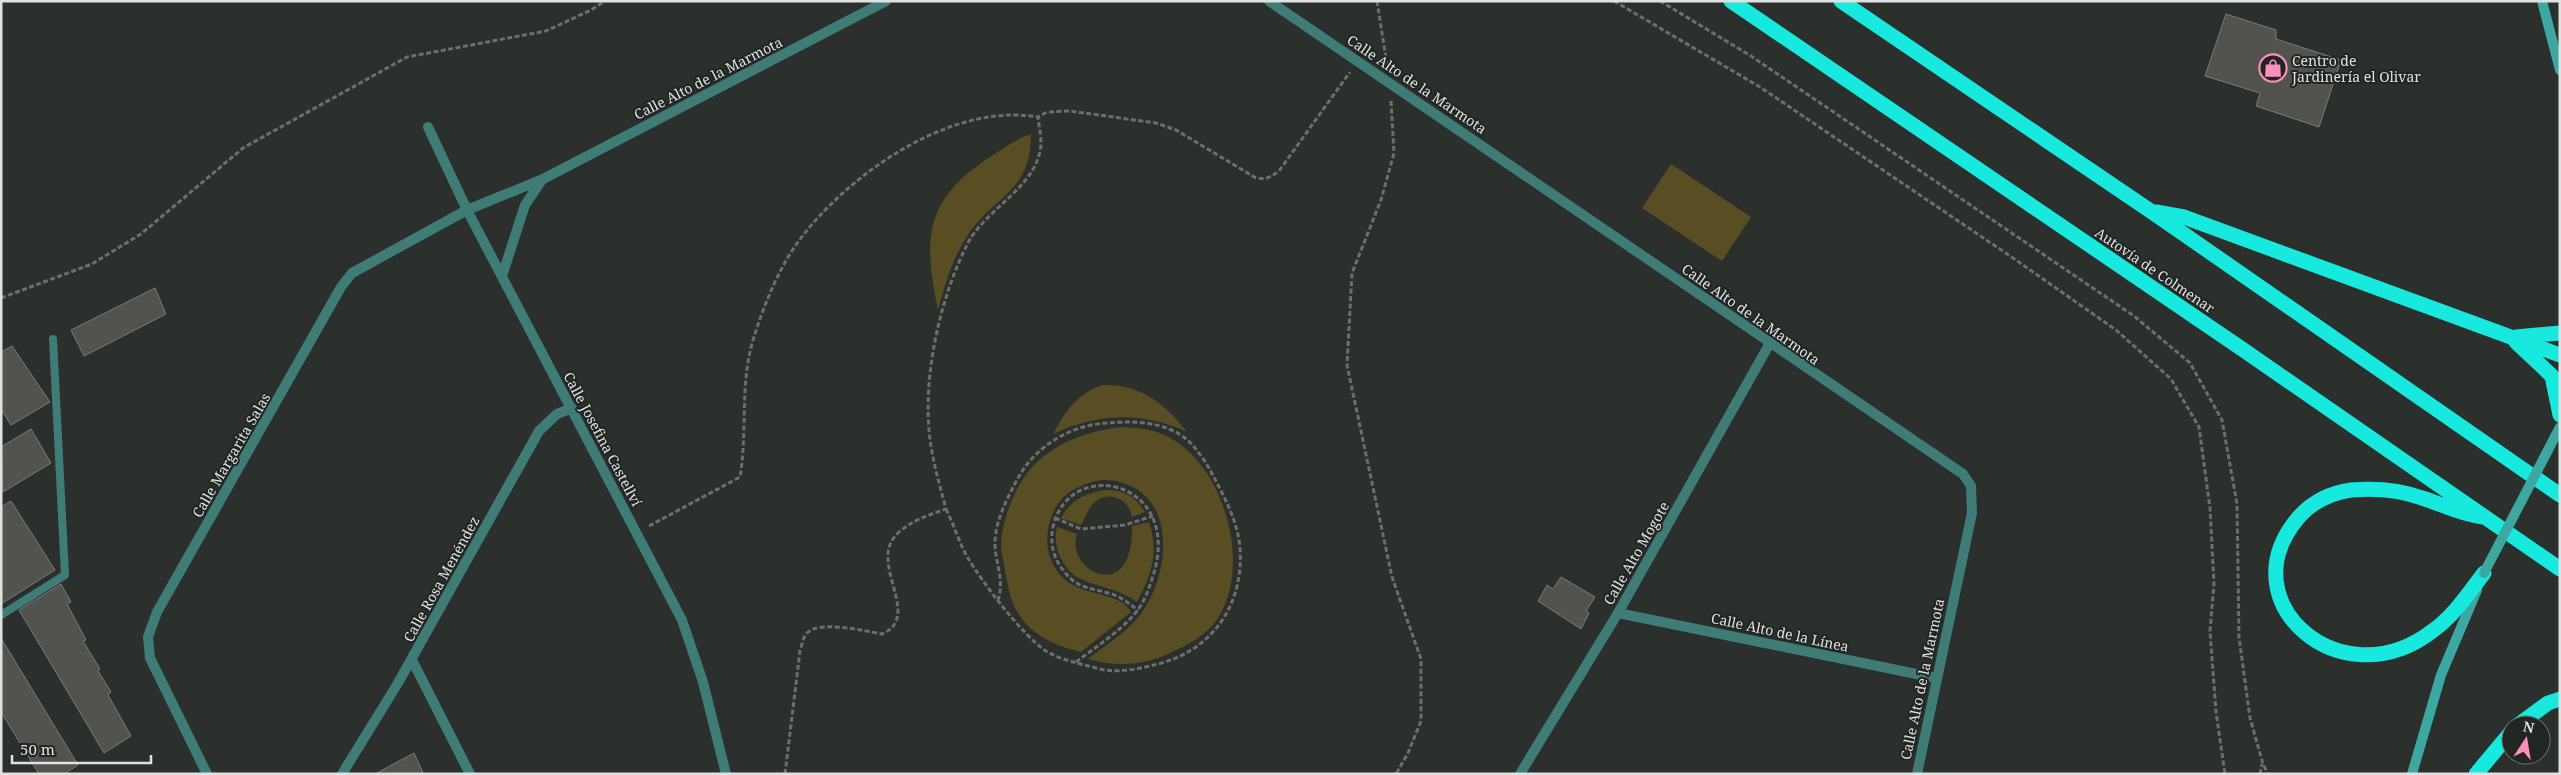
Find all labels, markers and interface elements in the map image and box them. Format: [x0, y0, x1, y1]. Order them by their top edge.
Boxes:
street label: Calle Alto de la Marmota [1344, 30, 1491, 138]
street label: Calle Alto de la Marmota [630, 32, 786, 124]
place label: Centro de Jardinería el Olivar [2291, 51, 2421, 86]
shop icon: Centro de Jardinería el Olivar [2258, 53, 2288, 83]
street label: Autovía de Colmenar [2091, 223, 2219, 317]
street label: Calle Alto de la Marmota [1678, 259, 1824, 369]
street label: Calle Josefina Castellví [560, 369, 647, 510]
street label: Calle Margarita Salas [188, 389, 274, 521]
street label: Calle Alto Mogote [1599, 498, 1673, 608]
street label: Calle Rosa Menéndez [399, 513, 483, 645]
street label: Calle Alto de la Marmota [1896, 596, 1948, 761]
street label: Calle Alto de la Línea [1709, 608, 1851, 656]
north arrow [2501, 715, 2551, 765]
text: N [2521, 716, 2536, 737]
scale bar [12, 732, 151, 764]
text: 50 m [20, 739, 55, 759]

